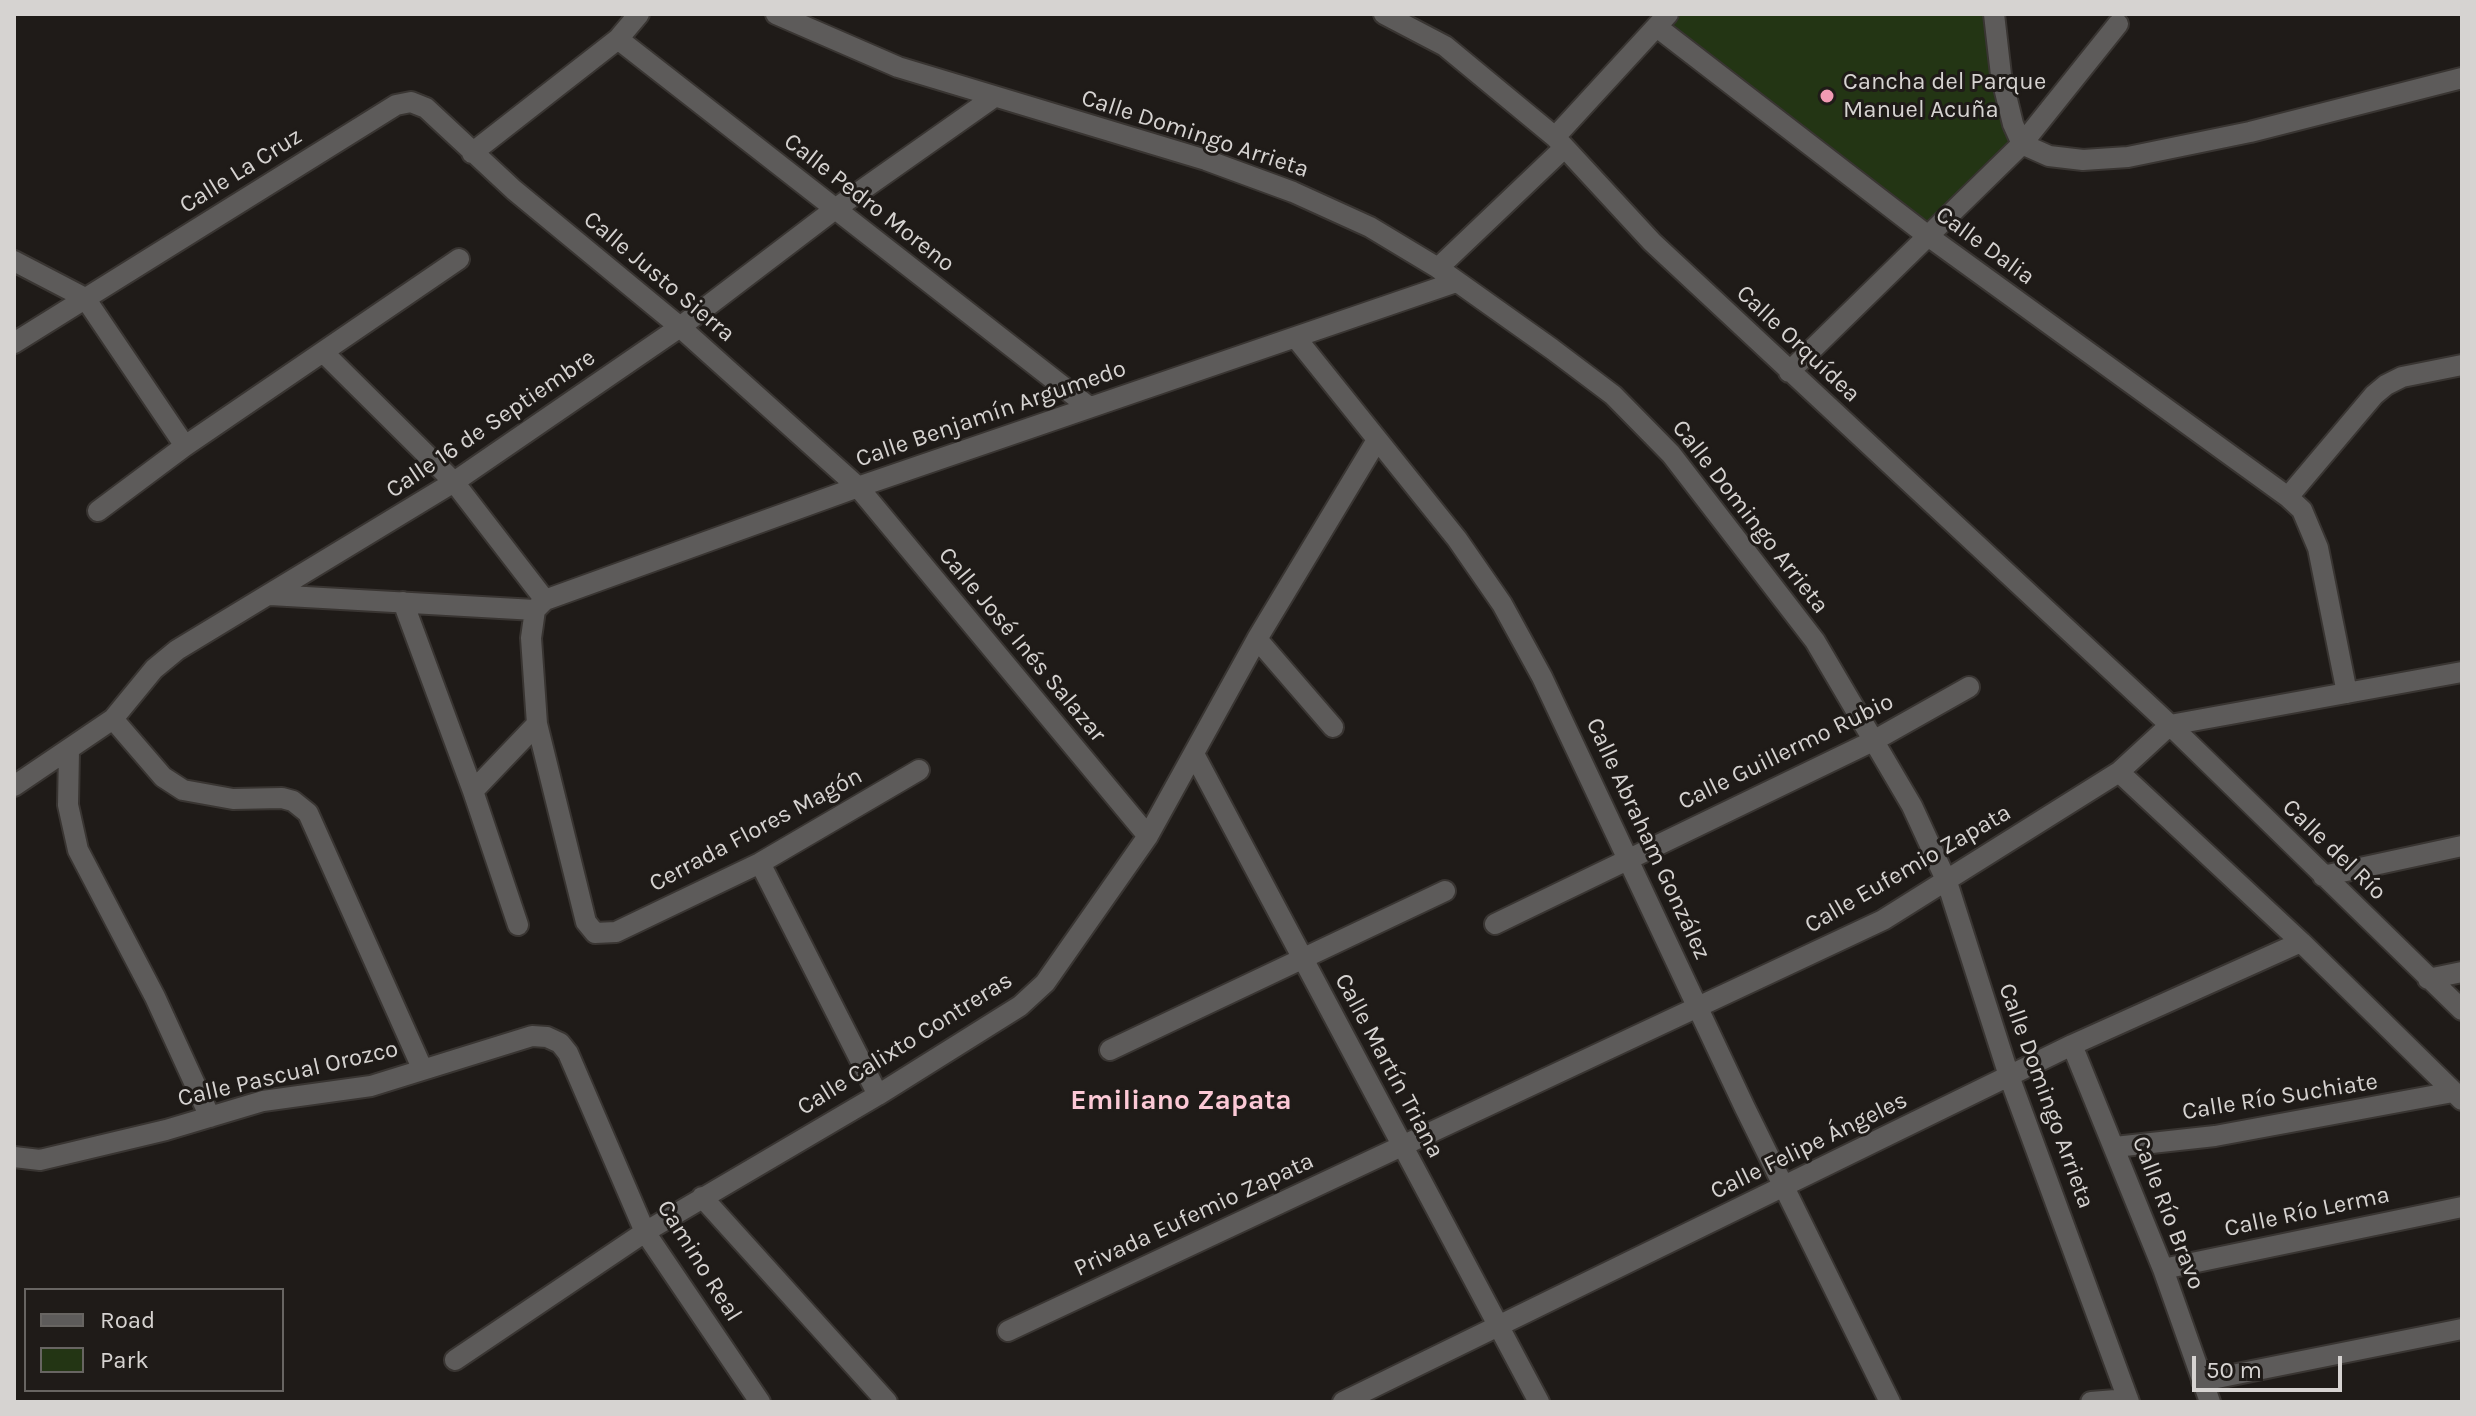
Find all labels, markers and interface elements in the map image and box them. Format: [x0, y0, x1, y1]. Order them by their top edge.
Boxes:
place label: Cancha del Parque Manuel Acuña [1843, 68, 2046, 124]
street label: Calle Domingo Arrieta [1078, 84, 1312, 184]
marker: Cancha del Parque Manuel Acuña [1818, 87, 1836, 105]
street label: Calle La Cruz [175, 122, 307, 220]
street label: Calle Pedro Moreno [778, 127, 960, 279]
street label: Calle Dalia [1930, 200, 2040, 292]
street label: Calle Justo Sierra [578, 205, 740, 349]
street label: Calle Orquídea [1730, 279, 1866, 409]
street label: Calle 16 de Septiembre [381, 343, 601, 505]
street label: Calle Benjamín Argumedo [852, 354, 1130, 474]
street label: Calle Domingo Arrieta [1665, 414, 1835, 620]
street label: Calle José Inés Salazar [932, 542, 1112, 748]
street label: Calle Guillermo Rubio [1674, 687, 1898, 817]
street label: Calle Abraham González [1579, 714, 1717, 964]
street label: Cerrada Flores Magón [645, 762, 867, 898]
street label: Calle del Río [2276, 793, 2392, 907]
street label: Calle Eufemio Zapata [1800, 798, 2016, 940]
street label: Calle Calixto Contreras [792, 966, 1018, 1122]
street label: Calle Martín Triana [1328, 969, 1450, 1163]
street label: Calle Domingo Arrieta [1992, 979, 2100, 1213]
street label: Calle Pascual Orozco [175, 1035, 401, 1113]
street label: Calle Río Suchiate [2180, 1067, 2380, 1127]
district label: Emiliano Zapata [1070, 1084, 1292, 1118]
street label: Calle Felipe Ángeles [1706, 1086, 1912, 1206]
street label: Calle Río Bravo [2126, 1132, 2210, 1294]
street label: Privada Eufemio Zapata [1069, 1147, 1319, 1283]
street label: Calle Río Lerma [2222, 1180, 2392, 1244]
street label: Camino Real [650, 1195, 748, 1327]
legend [24, 1288, 284, 1392]
text: Road [100, 1306, 155, 1334]
scale bar [2196, 1340, 2346, 1390]
text: Park [100, 1346, 149, 1374]
text: 50 m [2206, 1356, 2262, 1384]

